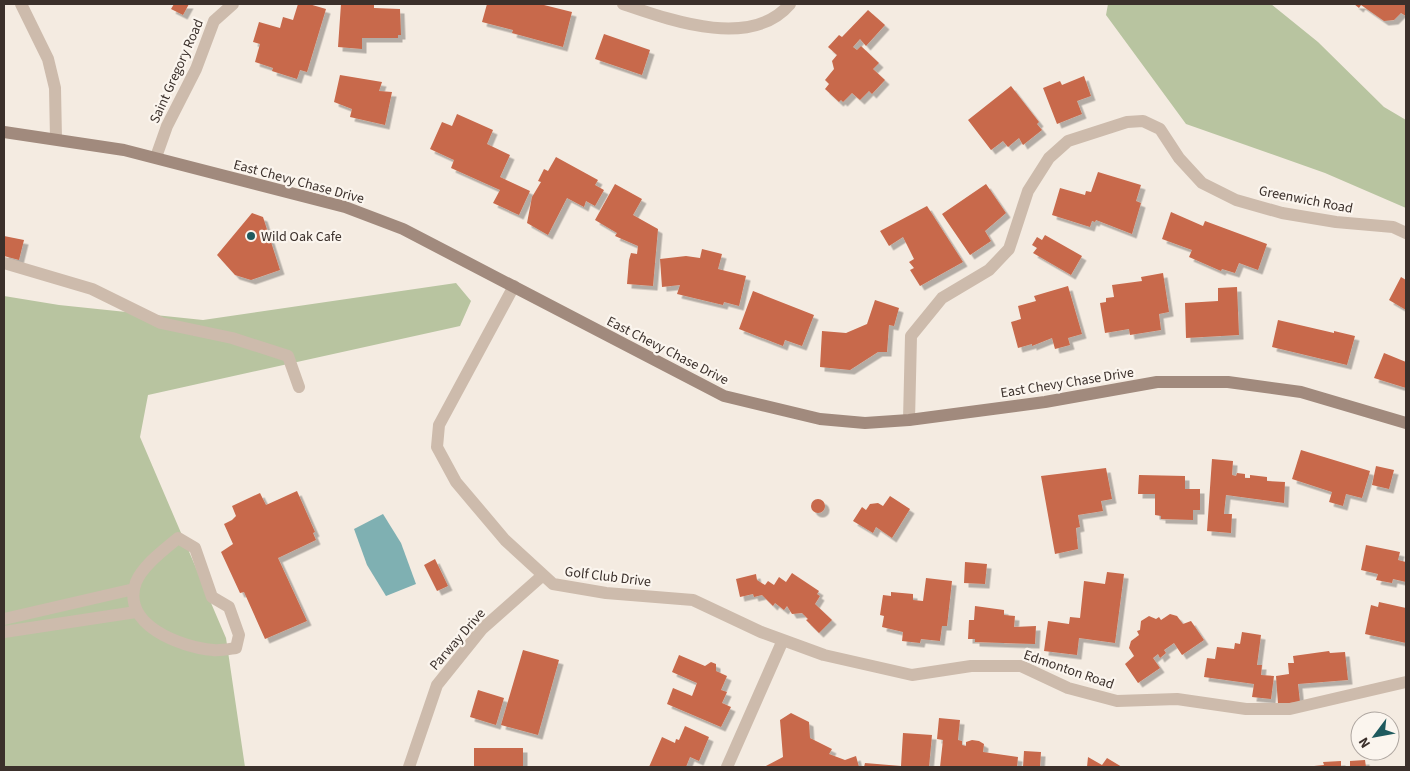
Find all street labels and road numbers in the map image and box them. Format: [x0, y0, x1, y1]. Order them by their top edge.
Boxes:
street label: Saint Gregory Road [145, 16, 209, 127]
street label: East Chevy Chase Drive [231, 155, 366, 209]
street label: Greenwich Road [1257, 181, 1354, 219]
street label: East Chevy Chase Drive [603, 311, 732, 390]
street label: East Chevy Chase Drive [999, 363, 1135, 403]
street label: Golf Club Drive [564, 562, 652, 592]
street label: Parway Drive [425, 604, 490, 675]
street label: Edmonton Road [1021, 645, 1117, 695]

